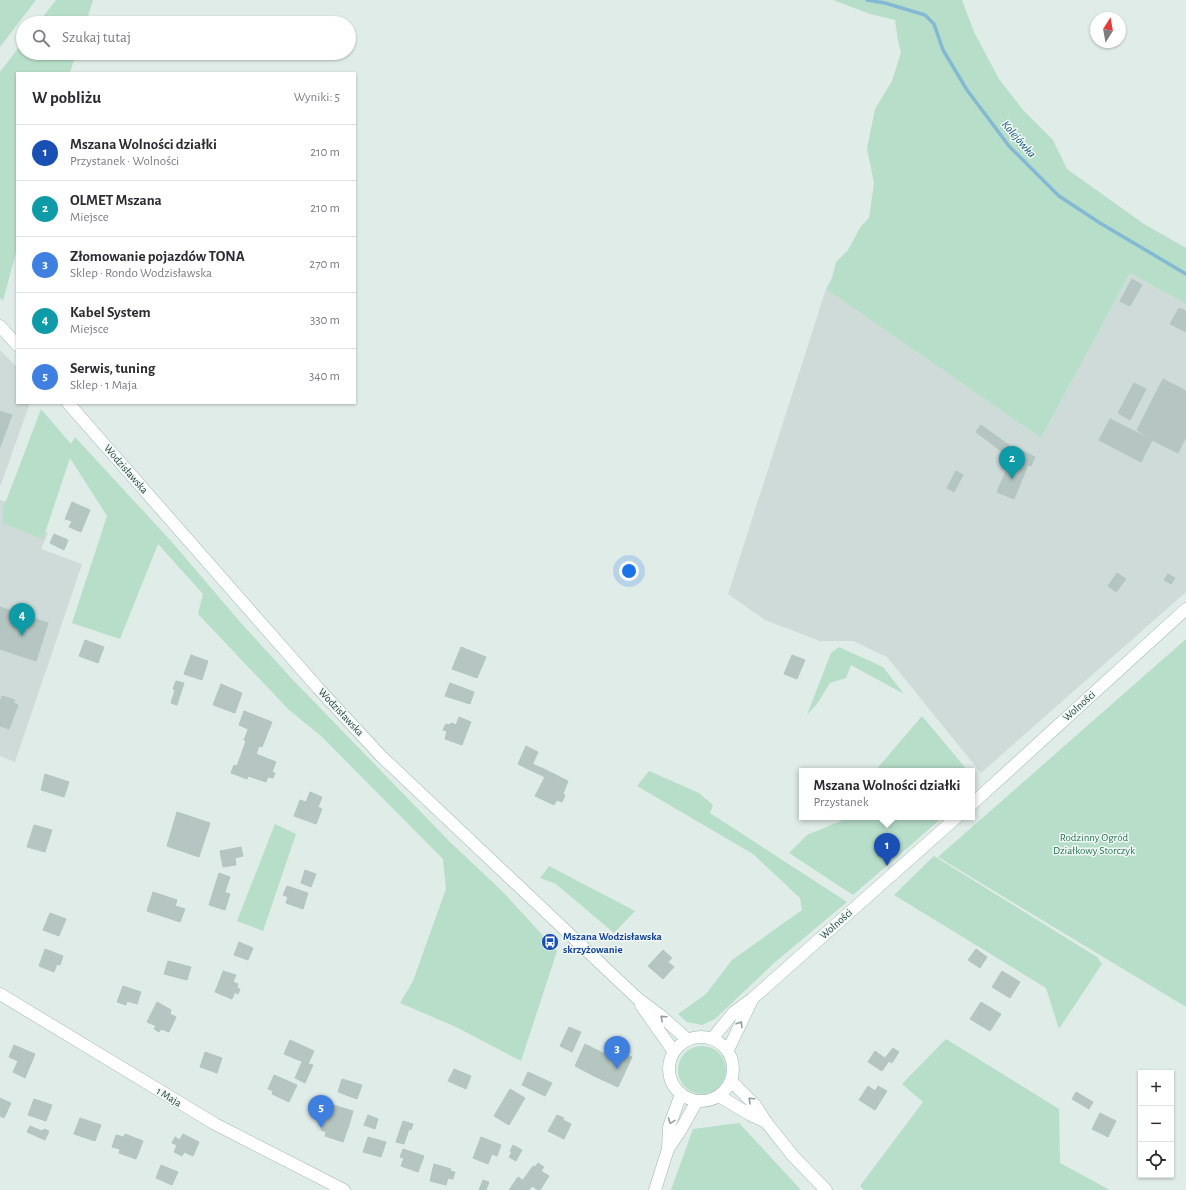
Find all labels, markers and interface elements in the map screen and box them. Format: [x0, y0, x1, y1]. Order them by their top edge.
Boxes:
north arrow [1090, 12, 1126, 48]
search box [16, 16, 356, 60]
icon: search [30, 27, 52, 49]
text: Szukaj tutaj [62, 30, 131, 45]
text: W pobliżu [32, 89, 101, 106]
text: Wyniki: 5 [294, 91, 340, 104]
water label: Kolejówka [999, 118, 1038, 161]
text: Mszana Wolności działki [70, 137, 217, 152]
text: 1 [43, 146, 47, 159]
text: 210 m [310, 146, 340, 159]
text: Przystanek · Wolności [70, 155, 179, 168]
text: OLMET Mszana [70, 193, 162, 208]
text: 2 [42, 202, 48, 215]
text: 210 m [310, 202, 340, 215]
text: Miejsce [70, 211, 109, 224]
text: Złomowanie pojazdów TONA [70, 249, 245, 264]
text: 3 [42, 258, 48, 271]
text: 270 m [309, 258, 340, 271]
text: Sklep · Rondo Wodzisławska [70, 267, 212, 280]
text: Kabel System [70, 305, 151, 320]
text: 4 [42, 314, 48, 327]
text: 330 m [310, 314, 340, 327]
text: Miejsce [70, 323, 109, 336]
text: Serwis, tuning [70, 361, 155, 376]
text: 5 [42, 370, 48, 383]
text: 340 m [309, 370, 340, 383]
text: Sklep · 1 Maja [70, 379, 137, 392]
street label: Wodzisławska [102, 442, 150, 496]
pin: 2 [999, 446, 1025, 479]
your location [619, 561, 639, 581]
pin: 4 [9, 603, 35, 636]
street label: Wodzisławska [316, 686, 366, 738]
street label: Wolności [1061, 689, 1097, 723]
popup [799, 768, 975, 820]
text: Mszana Wolności działki [814, 778, 960, 793]
text: Przystanek [814, 796, 869, 809]
park label: Rodzinny Ogród Działkowy Storczyk [1053, 832, 1135, 856]
pin: 1 [874, 833, 900, 866]
street label: Wolności [818, 907, 854, 941]
place label: Mszana Wodzisławska skrzyżowanie [563, 931, 663, 955]
bus stop icon: Mszana Wodzisławska skrzyżowanie [540, 932, 560, 952]
one-way arrow [661, 1016, 668, 1023]
one-way arrow [735, 1021, 743, 1028]
pin: 3 [604, 1036, 630, 1069]
map controls [1138, 1070, 1174, 1178]
button: + [1138, 1070, 1174, 1106]
street label: 1 Maja [154, 1085, 184, 1109]
pin: 5 [308, 1095, 334, 1128]
one-way arrow [748, 1098, 755, 1105]
button: − [1138, 1106, 1174, 1142]
one-way arrow [668, 1117, 676, 1124]
button: locate [1138, 1142, 1174, 1178]

